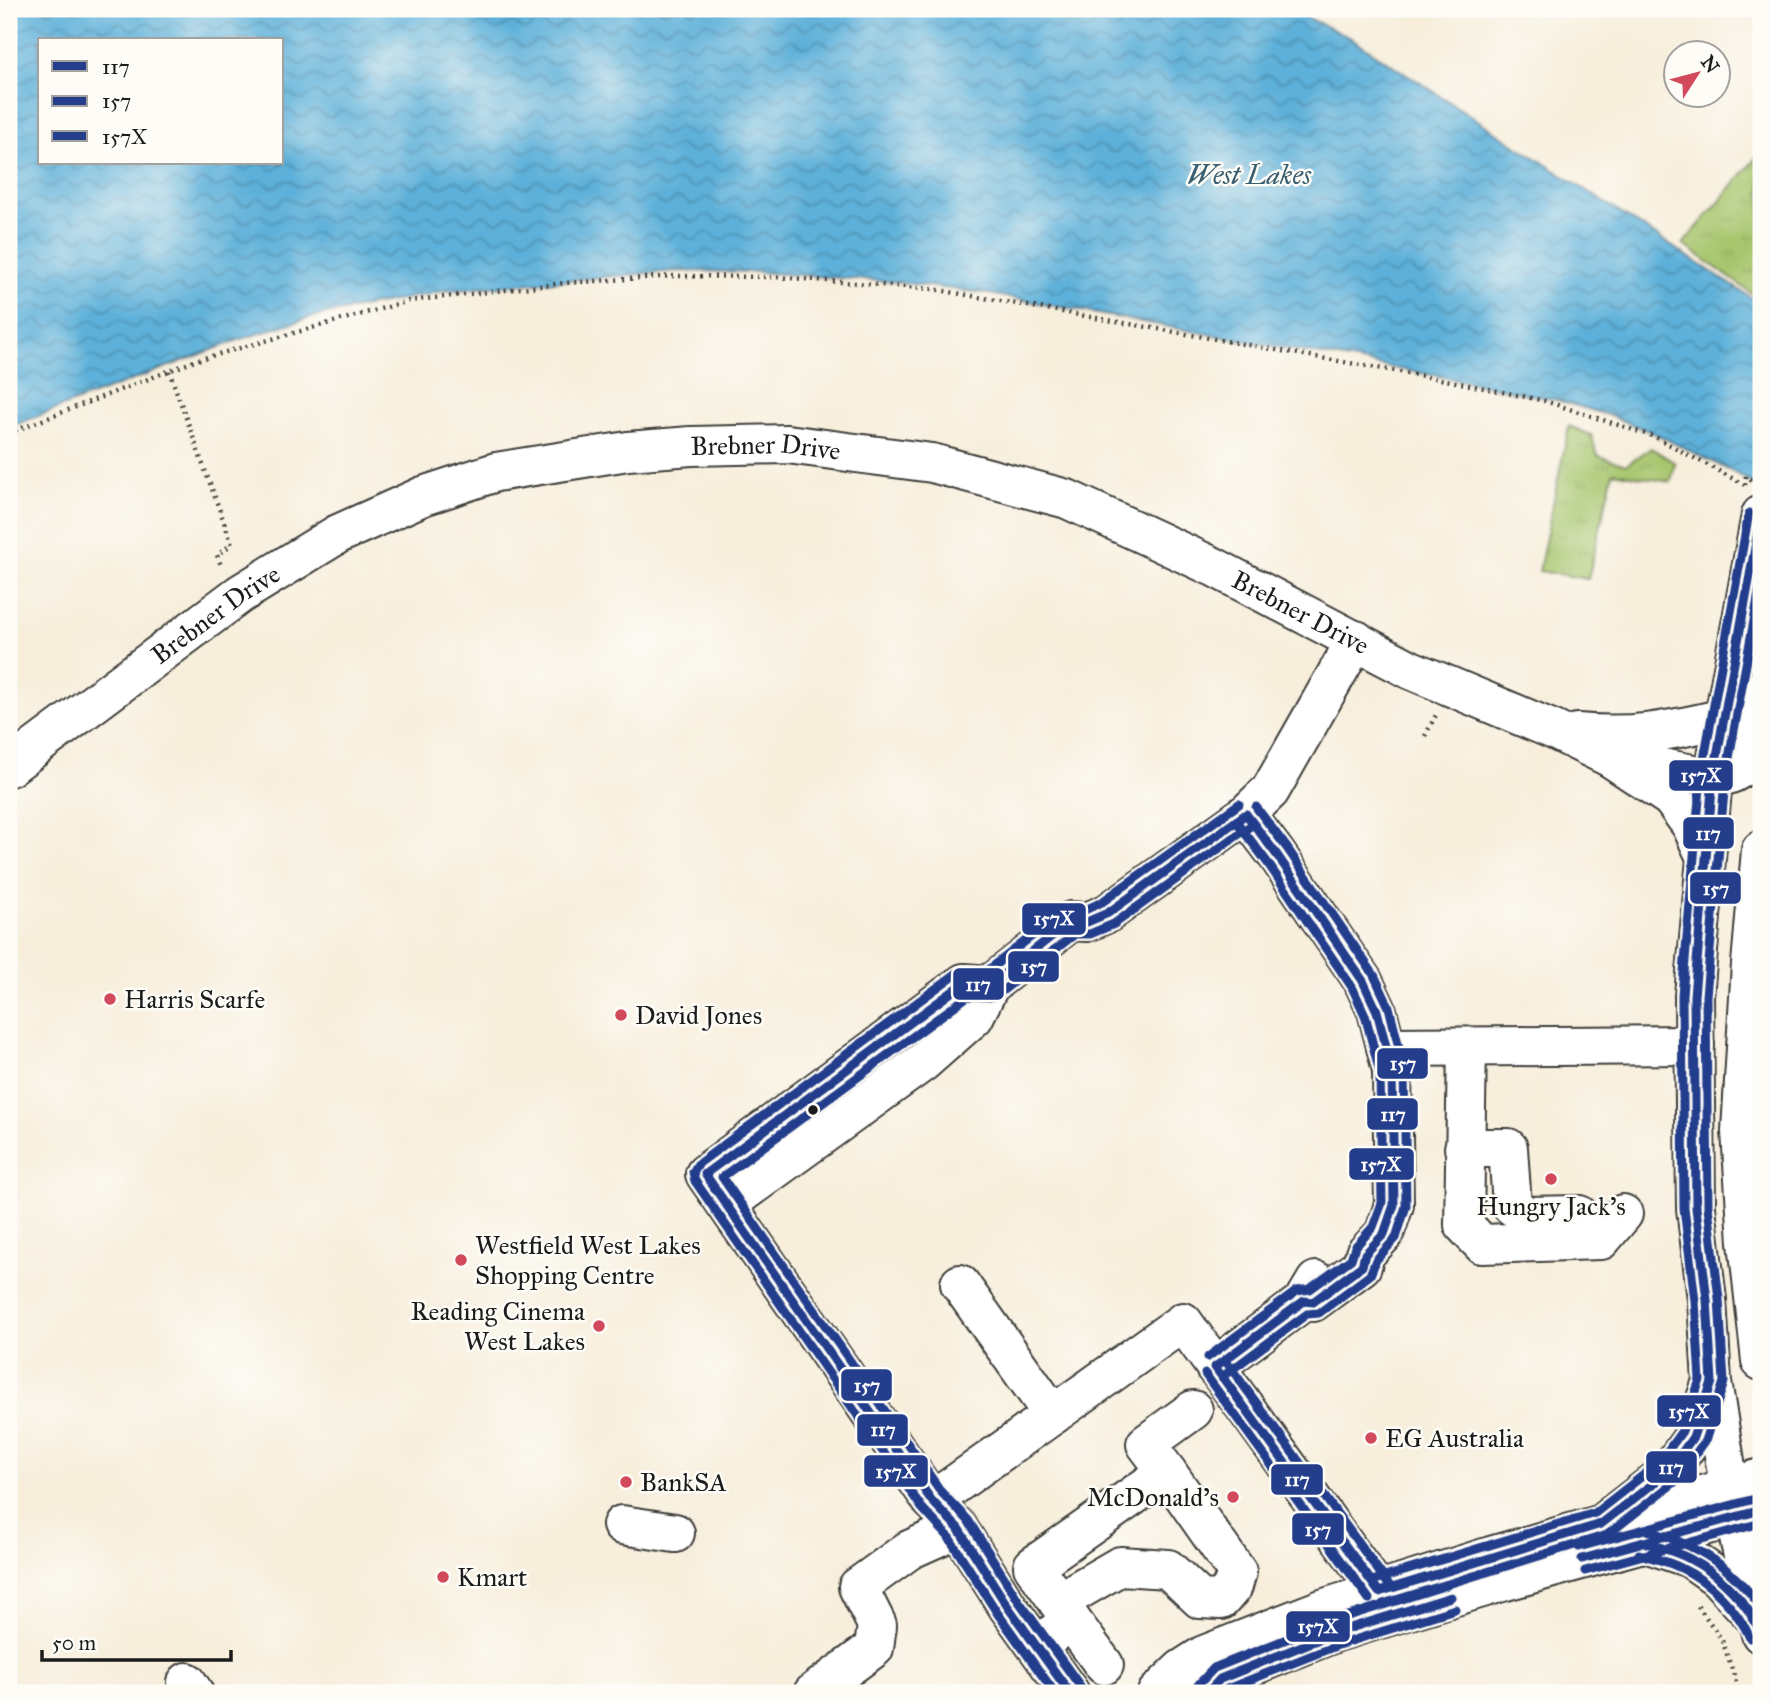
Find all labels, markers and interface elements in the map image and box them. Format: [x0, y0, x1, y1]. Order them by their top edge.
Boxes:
legend [38, 38, 284, 164]
north arrow [1662, 38, 1732, 108]
text: N [1696, 51, 1724, 78]
text: 117 [102, 54, 130, 80]
text: 157 [102, 88, 131, 114]
text: 157X [102, 124, 147, 150]
water label: West Lakes [1187, 157, 1312, 192]
street label: Brebner Drive [690, 427, 843, 467]
street label: Brebner Drive [145, 557, 286, 671]
street label: Brebner Drive [1227, 563, 1375, 661]
line badge: 157X [1668, 759, 1734, 792]
text: 157X [1680, 764, 1722, 787]
line badge: 117 [1682, 816, 1735, 850]
text: 117 [1695, 822, 1721, 845]
line badge: 157 [1689, 871, 1742, 905]
text: 157 [1703, 877, 1729, 900]
line badge: 157X [1021, 902, 1087, 936]
text: 157X [1033, 907, 1075, 930]
line badge: 157 [1007, 950, 1060, 983]
text: 157 [1021, 955, 1047, 978]
line badge: 117 [952, 967, 1005, 1001]
text: 117 [965, 973, 991, 996]
place label: Harris Scarfe [124, 983, 265, 1015]
marker: Harris Scarfe [102, 991, 118, 1007]
place label: David Jones [635, 999, 762, 1031]
marker: David Jones [613, 1007, 629, 1023]
line badge: 157 [1376, 1047, 1429, 1080]
text: 157 [1390, 1052, 1416, 1075]
line badge: 117 [1366, 1097, 1419, 1131]
unlabelled marker [806, 1103, 820, 1117]
text: 117 [1380, 1103, 1406, 1126]
line badge: 157X [1348, 1147, 1415, 1181]
text: 157X [1360, 1153, 1402, 1176]
marker: Hungry Jack's [1543, 1171, 1559, 1187]
place label: Hungry Jack's [1476, 1190, 1626, 1222]
place label: Westfield West Lakes Shopping Centre [475, 1229, 701, 1291]
marker: Westfield West Lakes Shopping Centre [453, 1252, 469, 1268]
place label: Reading Cinema West Lakes [410, 1295, 585, 1357]
marker: Reading Cinema West Lakes [591, 1318, 607, 1334]
line badge: 157 [840, 1368, 893, 1402]
text: 157 [854, 1374, 880, 1397]
line badge: 157X [1656, 1394, 1722, 1428]
text: 157X [1668, 1400, 1710, 1423]
line badge: 117 [856, 1413, 909, 1447]
text: 117 [870, 1418, 896, 1441]
place label: EG Australia [1385, 1422, 1524, 1454]
marker: EG Australia [1363, 1430, 1379, 1446]
line badge: 117 [1645, 1450, 1698, 1484]
line badge: 157X [863, 1454, 929, 1488]
text: 117 [1658, 1456, 1684, 1479]
text: 157X [875, 1460, 917, 1483]
line badge: 117 [1270, 1463, 1324, 1496]
place label: BankSA [640, 1466, 727, 1498]
text: 117 [1284, 1468, 1310, 1491]
marker: BankSA [618, 1474, 634, 1490]
place label: McDonald's [1087, 1481, 1219, 1513]
marker: McDonald's [1225, 1489, 1241, 1505]
line badge: 157 [1291, 1512, 1345, 1546]
text: 157 [1305, 1518, 1331, 1541]
place label: Kmart [457, 1561, 527, 1593]
marker: Kmart [435, 1569, 451, 1585]
line badge: 157X [1285, 1610, 1351, 1643]
text: 157X [1297, 1615, 1339, 1638]
scale bar [42, 1618, 231, 1662]
text: 50 m [52, 1630, 97, 1656]

